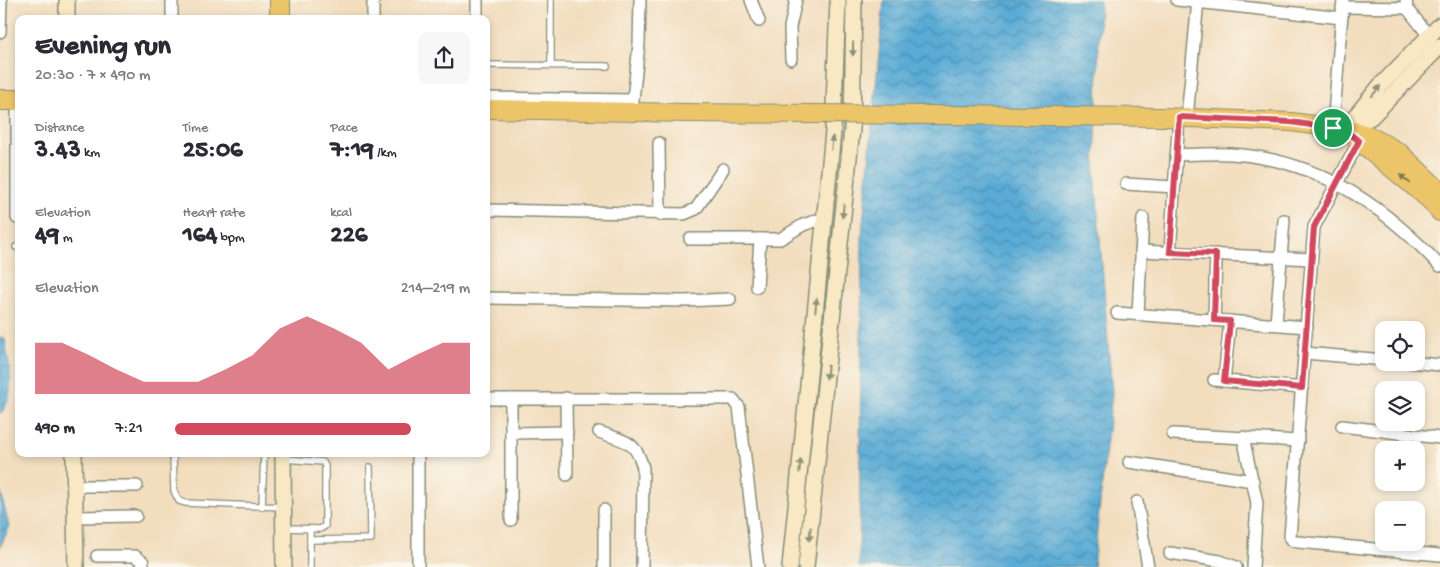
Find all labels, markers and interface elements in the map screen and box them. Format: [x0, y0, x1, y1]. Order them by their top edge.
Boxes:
text: Evening run [35, 31, 171, 64]
button: share [418, 32, 470, 84]
one-way arrow [849, 41, 857, 57]
text: 20:30 · 7 × 490 m [35, 67, 150, 86]
one-way arrow [1370, 85, 1381, 98]
pin [1312, 107, 1354, 149]
icon: arrive [1319, 114, 1347, 142]
text: Distance [35, 120, 84, 137]
text: Time [183, 120, 208, 137]
text: Pace [330, 120, 358, 137]
one-way arrow [828, 135, 836, 151]
text: 3.43 [35, 137, 81, 166]
text: 25:06 [183, 137, 243, 166]
text: 7:19 [330, 137, 374, 166]
text: km [81, 145, 100, 162]
text: /km [374, 145, 397, 162]
one-way arrow [1398, 174, 1411, 185]
one-way arrow [839, 203, 847, 219]
text: Elevation [35, 205, 91, 222]
text: Heart rate [183, 205, 245, 222]
text: kcal [330, 205, 352, 222]
text: 49 [35, 222, 59, 251]
text: 164 [183, 222, 217, 251]
text: 226 [330, 222, 368, 251]
text: m [59, 230, 73, 247]
text: bpm [217, 230, 245, 247]
text: Elevation [35, 280, 99, 299]
text: 214–219 m [401, 280, 470, 299]
one-way arrow [812, 296, 820, 312]
map controls [1375, 321, 1425, 551]
button: locate [1375, 321, 1425, 371]
one-way arrow [823, 365, 831, 381]
button: layers [1375, 381, 1425, 431]
text: 490 m [35, 420, 75, 439]
text: 7:21 [115, 420, 143, 439]
button: + [1375, 441, 1425, 491]
one-way arrow [796, 458, 804, 474]
button: − [1375, 501, 1425, 551]
one-way arrow [805, 526, 813, 542]

